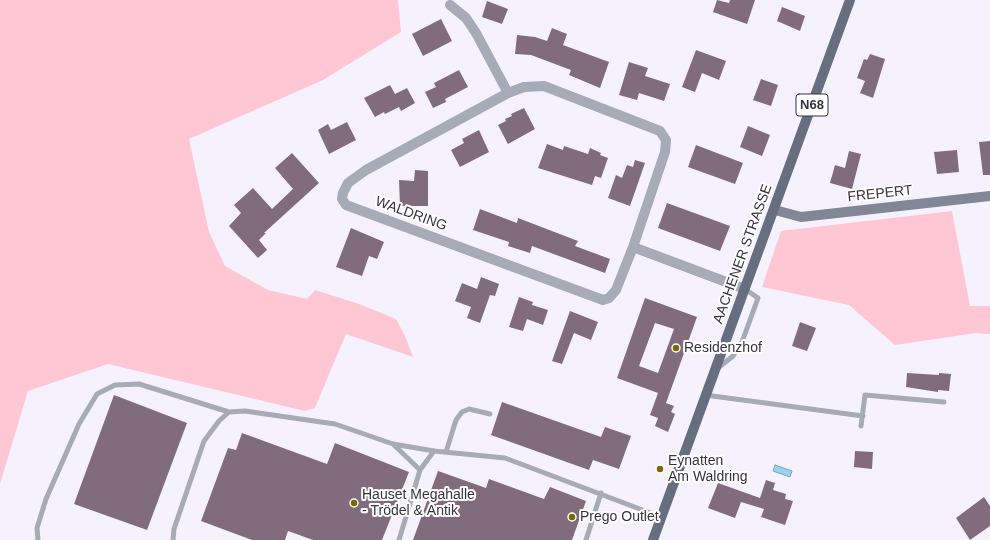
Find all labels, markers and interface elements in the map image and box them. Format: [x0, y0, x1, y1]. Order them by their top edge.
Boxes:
road number: N68 [796, 94, 828, 116]
street label: AACHENER STRASSE [710, 182, 776, 326]
street label: FREPERT [847, 182, 913, 206]
street label: WALDRING [373, 193, 449, 235]
place label: Residenzhof [684, 340, 762, 356]
marker: Residenzhof [671, 343, 681, 353]
place label: Eynatten Am Waldring [668, 453, 748, 486]
marker: Eynatten Am Waldring [655, 464, 665, 474]
place label: Hauset Megahalle - Trödel & Antik [362, 487, 475, 520]
marker: Hauset Megahalle - Trödel & Antik [349, 498, 359, 508]
place label: Prego Outlet [580, 509, 659, 525]
marker: Prego Outlet [567, 512, 577, 522]

